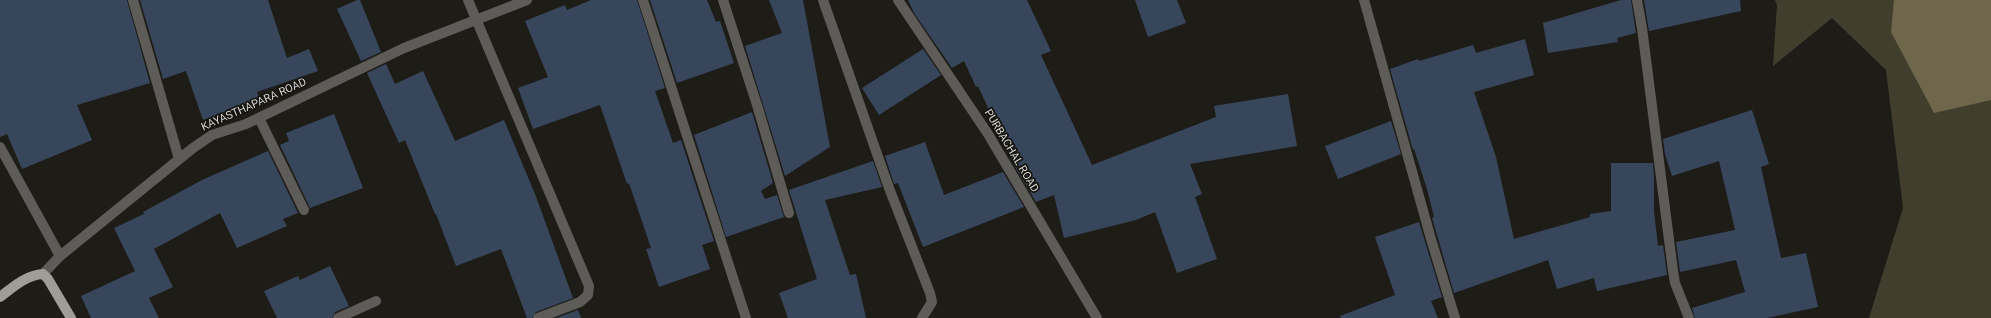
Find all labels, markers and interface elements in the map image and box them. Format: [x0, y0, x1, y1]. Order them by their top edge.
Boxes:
street label: KAYASTHAPARA ROAD [199, 76, 309, 134]
street label: PURBACHAL ROAD [981, 107, 1041, 195]

